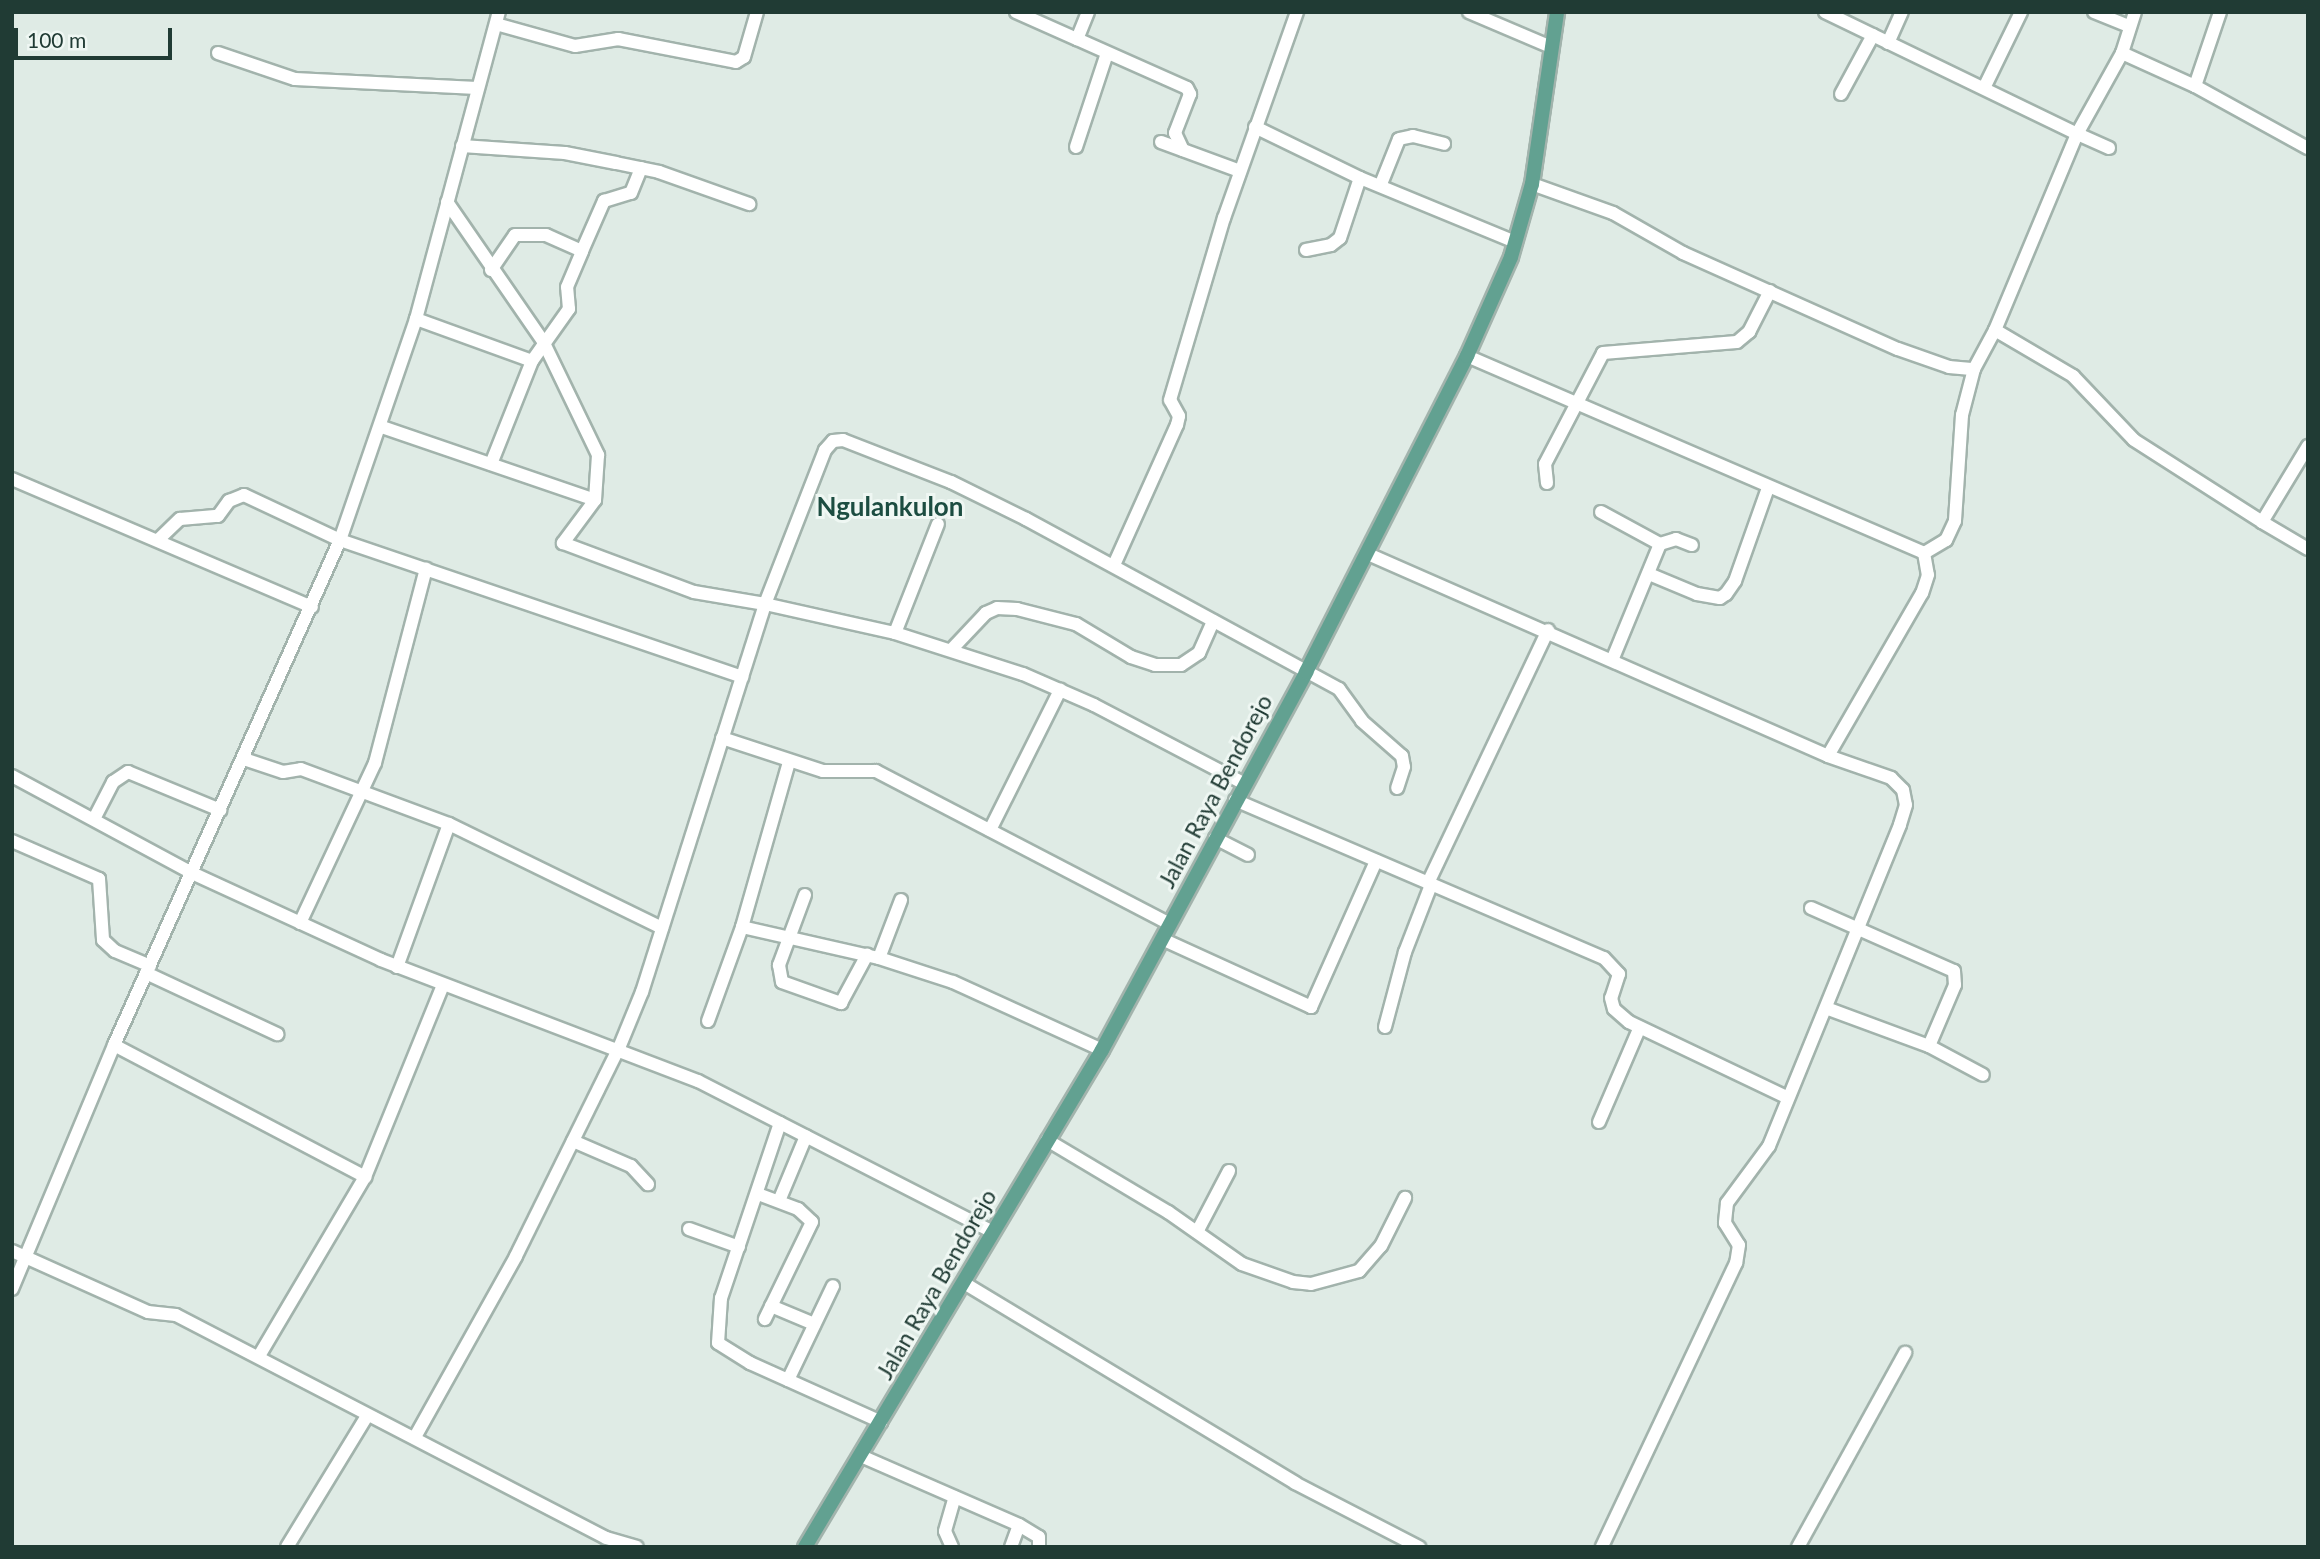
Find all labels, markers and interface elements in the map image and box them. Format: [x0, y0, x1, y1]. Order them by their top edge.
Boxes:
scale bar [18, 14, 175, 58]
text: 100 m [27, 27, 86, 52]
district label: Ngulankulon [817, 491, 963, 523]
street label: Jalan Raya Bendorejo [1152, 690, 1278, 892]
street label: Jalan Raya Bendorejo [870, 1184, 1002, 1384]

